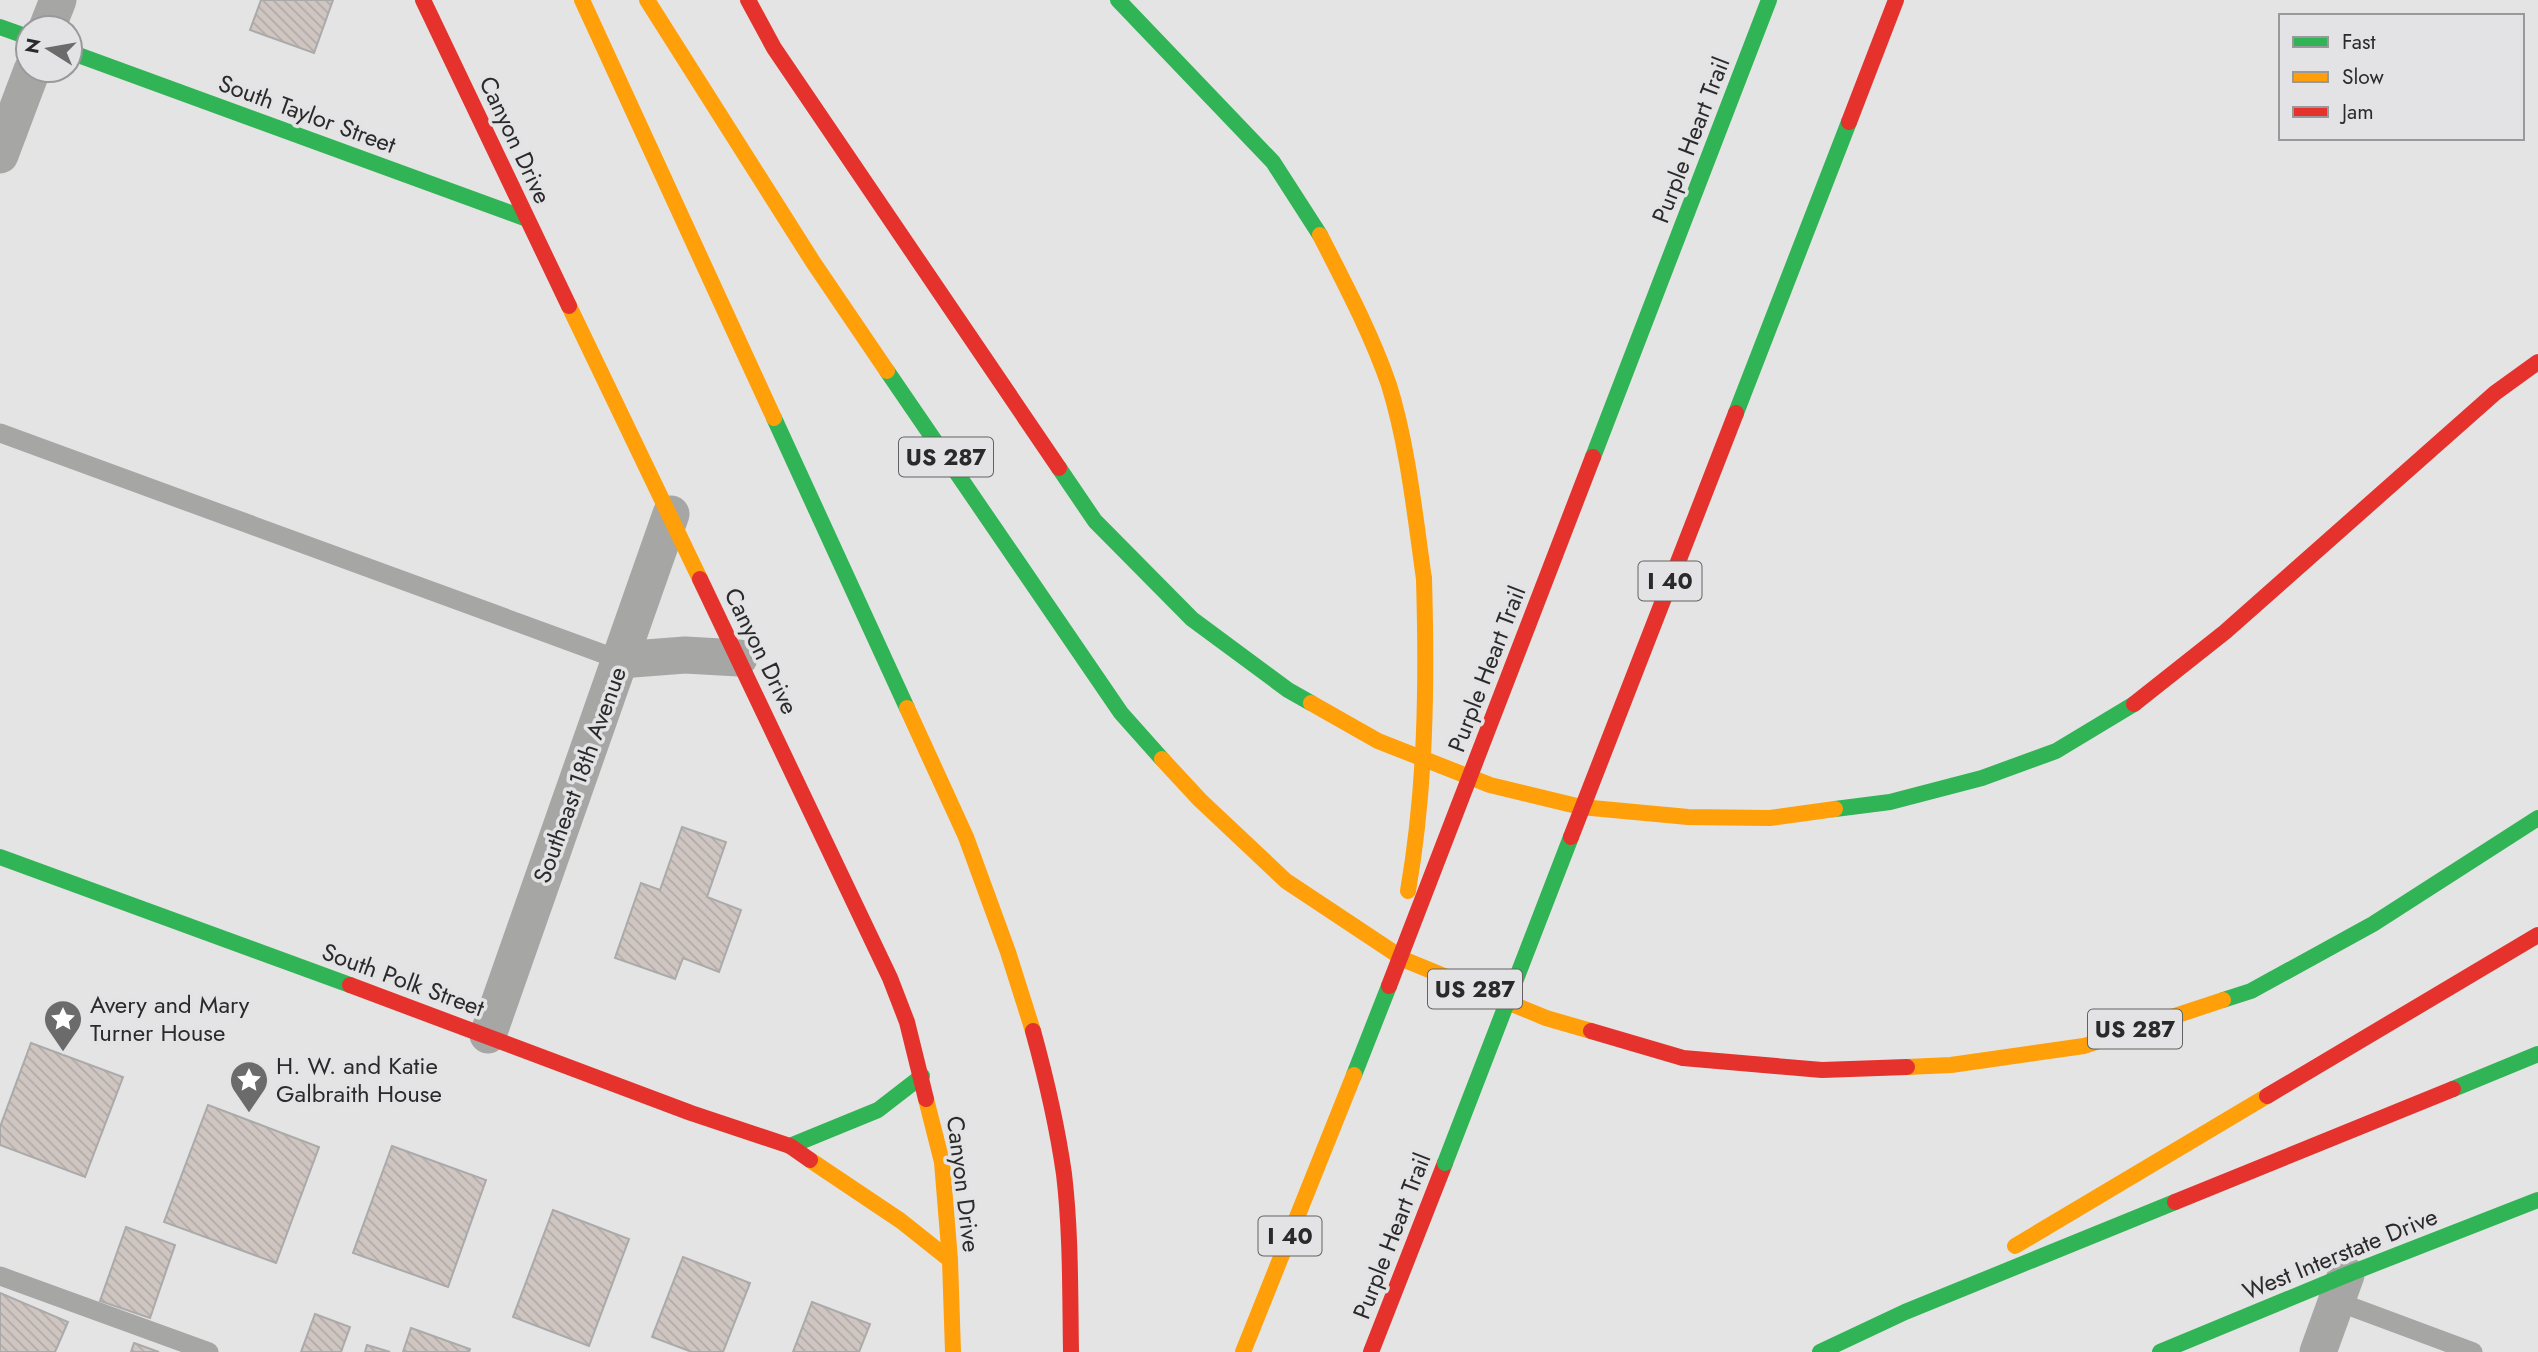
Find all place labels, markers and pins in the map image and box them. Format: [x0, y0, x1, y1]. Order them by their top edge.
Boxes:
place label: Avery and Mary Turner House [90, 987, 250, 1050]
place icon: Avery and Mary Turner House [42, 998, 84, 1053]
place label: H. W. and Katie Galbraith House [276, 1048, 442, 1111]
place icon: H. W. and Katie Galbraith House [228, 1059, 270, 1114]

